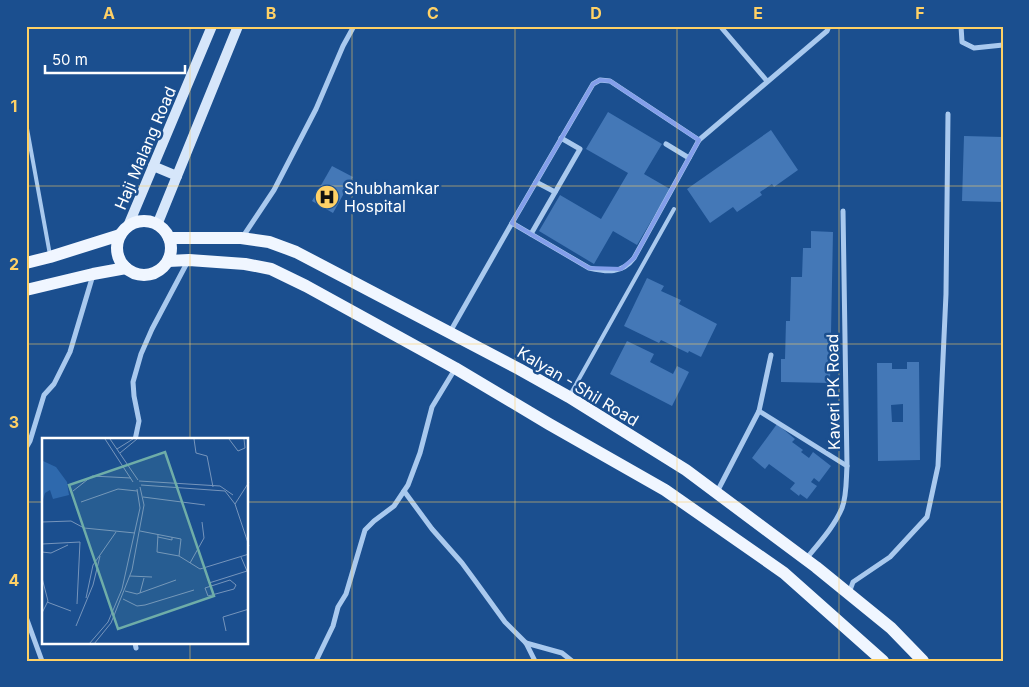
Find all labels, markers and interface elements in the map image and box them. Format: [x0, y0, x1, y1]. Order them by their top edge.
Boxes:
text: A [103, 3, 115, 23]
text: B [266, 3, 276, 23]
text: C [427, 3, 439, 23]
text: D [590, 3, 602, 23]
text: E [753, 3, 763, 23]
text: F [915, 3, 925, 23]
scale bar [45, 42, 185, 74]
text: 50 m [52, 50, 88, 69]
street label: Haji Malang Road [110, 83, 180, 213]
text: 1 [11, 96, 17, 116]
place label: Shubhamkar Hospital [344, 178, 439, 216]
hospital icon: Shubhamkar Hospital [314, 184, 340, 210]
text: 2 [9, 254, 19, 274]
street label: Kaveri PK Road [822, 334, 844, 450]
street label: Kalyan - Shil Road [514, 342, 642, 430]
text: 3 [9, 412, 19, 432]
inset map [42, 438, 249, 644]
text: 4 [9, 570, 20, 590]

